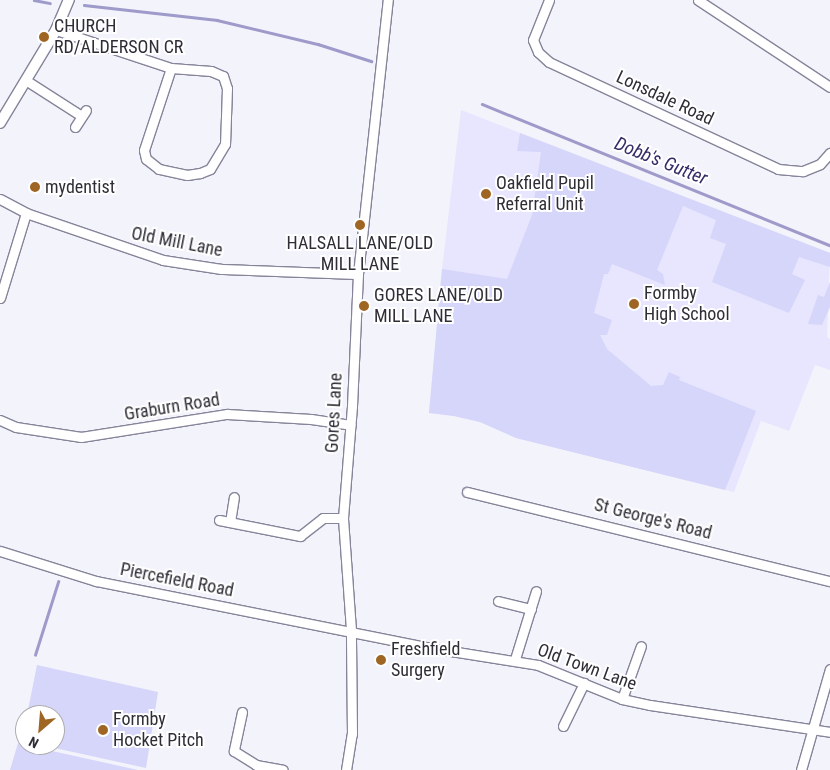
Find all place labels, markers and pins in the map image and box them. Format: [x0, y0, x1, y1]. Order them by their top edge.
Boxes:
place label: CHURCH RD/ALDERSON CR [54, 16, 183, 58]
marker: CHURCH RD/ALDERSON CR [38, 31, 50, 43]
place label: Oakfield Pupil Referral Unit [496, 173, 594, 215]
place label: mydentist [45, 176, 115, 198]
marker: mydentist [29, 181, 41, 193]
marker: Oakfield Pupil Referral Unit [480, 188, 492, 200]
marker: HALSALL LANE/OLD MILL LANE [354, 219, 366, 231]
place label: HALSALL LANE/OLD MILL LANE [287, 233, 433, 276]
place label: Formby High School [644, 283, 730, 326]
place label: GORES LANE/OLD MILL LANE [374, 285, 503, 328]
marker: Formby High School [628, 298, 640, 310]
marker: GORES LANE/OLD MILL LANE [358, 300, 370, 312]
place label: Freshfield Surgery [391, 639, 460, 682]
marker: Freshfield Surgery [375, 654, 387, 666]
place label: Formby Hocket Pitch [113, 709, 204, 752]
marker: Formby Hocket Pitch [97, 724, 109, 736]

